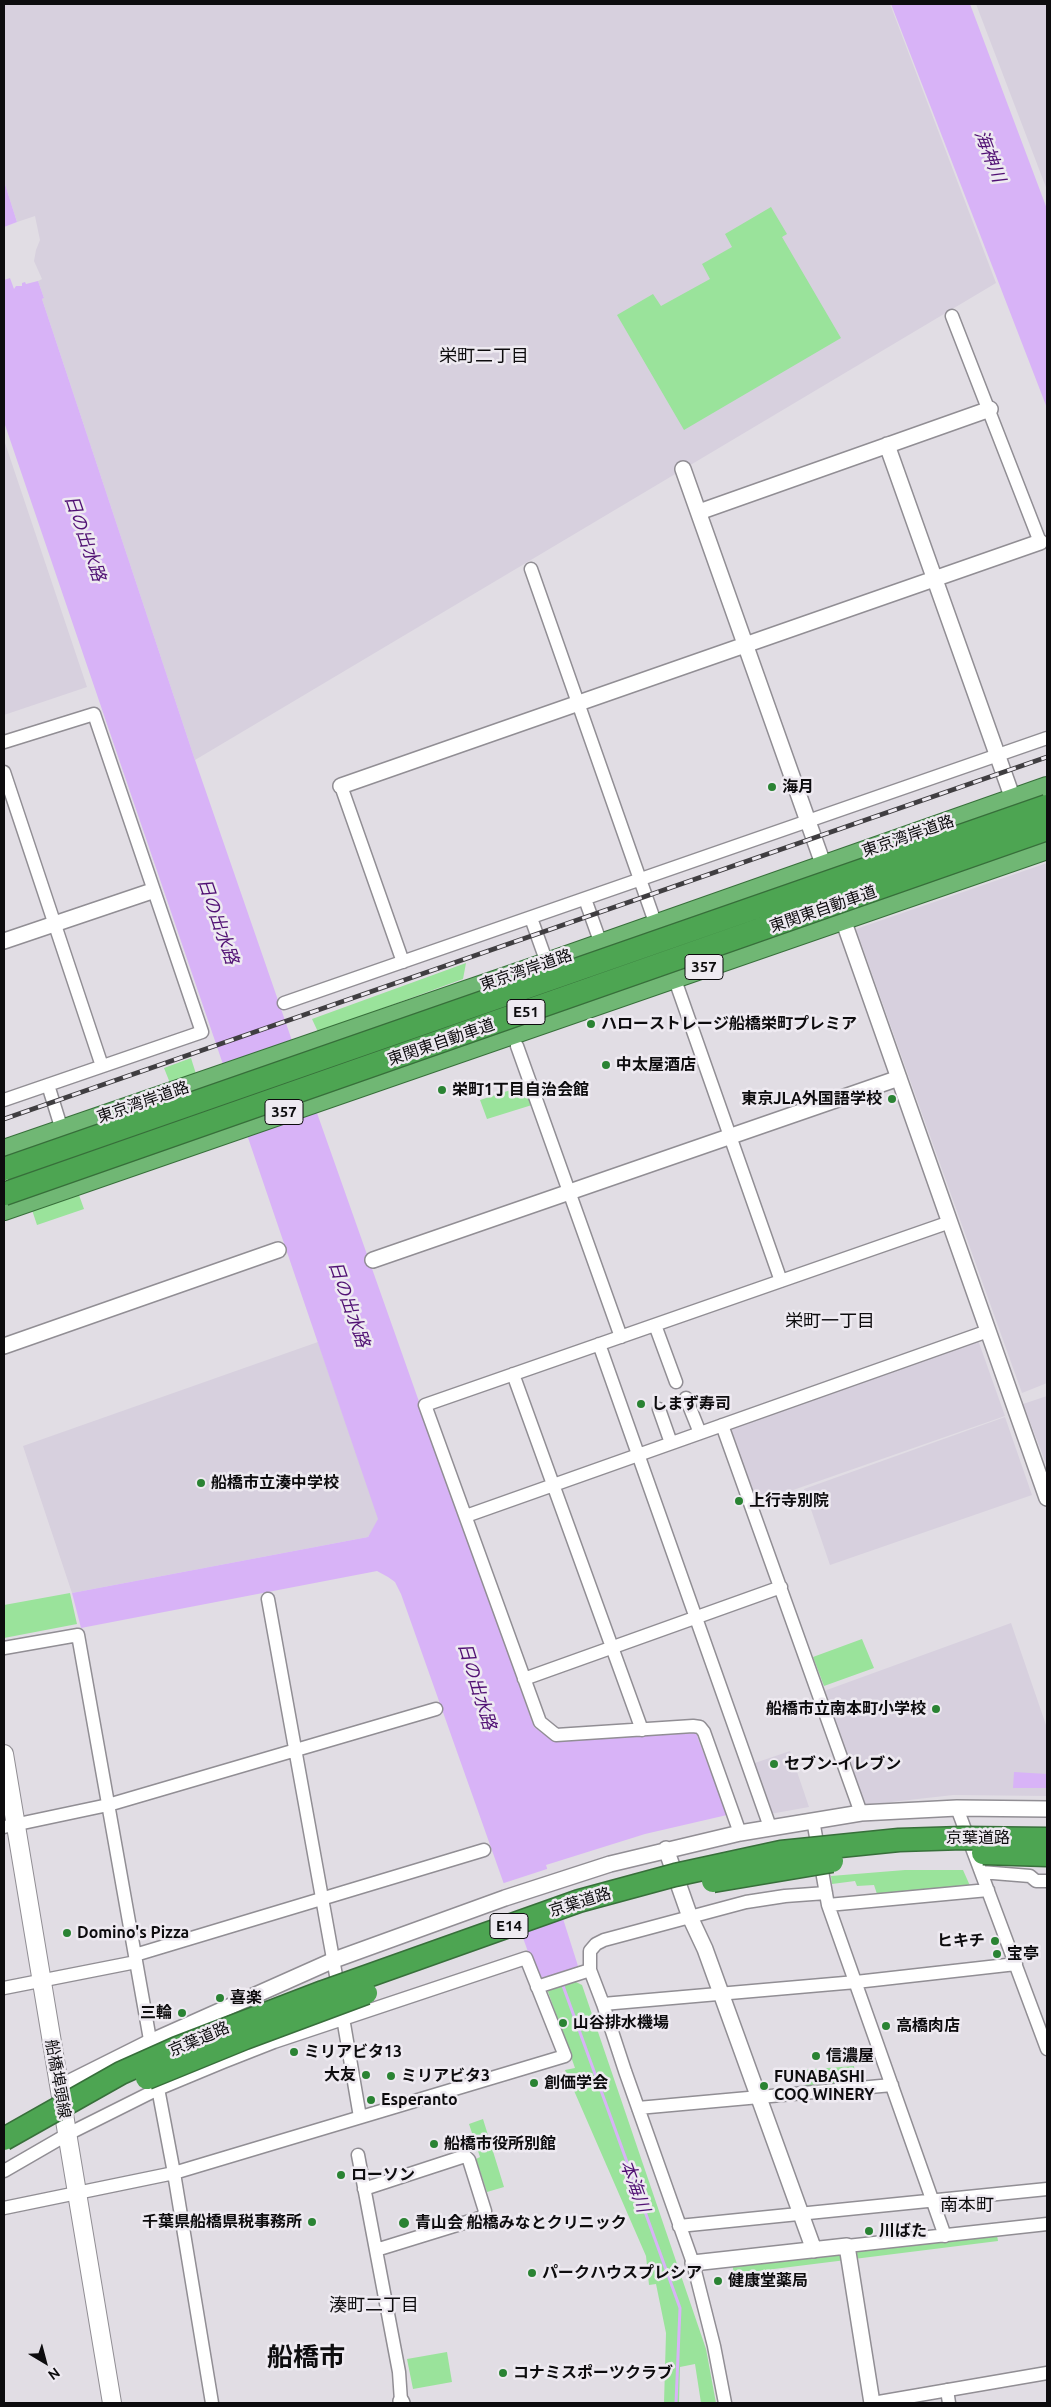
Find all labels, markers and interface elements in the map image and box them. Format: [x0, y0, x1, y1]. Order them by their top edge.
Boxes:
water label: 海神川 [970, 127, 1010, 185]
district label: 栄町二丁目 [439, 345, 529, 367]
water label: 日の出水路 [60, 492, 110, 584]
place label: 海月 [782, 777, 814, 797]
marker: 海月 [766, 781, 778, 793]
street label: 東京湾岸道路 [859, 811, 957, 861]
water label: 日の出水路 [193, 875, 243, 967]
street label: 東関東自動車道 [767, 882, 879, 936]
street label: 東京湾岸道路 [477, 945, 575, 995]
road number: 357 [685, 954, 723, 980]
road number: E51 [507, 1000, 545, 1024]
place label: ハローストレージ船橋栄町プレミア [601, 1014, 857, 1034]
street label: 東関東自動車道 [385, 1015, 497, 1069]
marker: ハローストレージ船橋栄町プレミア [585, 1018, 597, 1030]
place label: 中太屋酒店 [616, 1055, 696, 1075]
marker: 中太屋酒店 [600, 1059, 612, 1071]
street label: 東京湾岸道路 [94, 1077, 192, 1127]
place label: 栄町1丁目自治会館 [452, 1080, 589, 1100]
marker: 栄町1丁目自治会館 [436, 1084, 448, 1096]
place label: 東京JLA外国語学校 [741, 1089, 882, 1109]
marker: 東京JLA外国語学校 [886, 1093, 898, 1105]
road number: 357 [265, 1100, 303, 1124]
water label: 日の出水路 [324, 1258, 374, 1350]
district label: 栄町一丁目 [785, 1310, 875, 1332]
place label: しまず寿司 [651, 1394, 731, 1414]
marker: しまず寿司 [635, 1398, 647, 1410]
place label: 船橋市立湊中学校 [211, 1473, 339, 1493]
marker: 船橋市立湊中学校 [195, 1477, 207, 1489]
place label: 上行寺別院 [749, 1491, 829, 1511]
marker: 上行寺別院 [733, 1495, 745, 1507]
water label: 日の出水路 [454, 1640, 500, 1732]
place label: 船橋市立南本町小学校 [766, 1699, 926, 1719]
marker: 船橋市立南本町小学校 [930, 1703, 942, 1715]
place label: セブン-イレブン [784, 1754, 901, 1774]
marker: セブン-イレブン [768, 1758, 780, 1770]
street label: 京葉道路 [946, 1828, 1010, 1848]
street label: 京葉道路 [547, 1883, 613, 1921]
road number: E14 [490, 1914, 528, 1938]
place label: Domino's Pizza [77, 1923, 189, 1943]
marker: Domino's Pizza [61, 1927, 73, 1939]
place label: ヒキチ [937, 1931, 985, 1951]
marker: ヒキチ [989, 1935, 1001, 1947]
place label: 宝亭 [1007, 1944, 1039, 1964]
marker: 宝亭 [991, 1948, 1003, 1960]
place label: 喜楽 [230, 1988, 262, 2008]
marker: 喜楽 [214, 1992, 226, 2004]
place label: 三輪 [140, 2003, 172, 2023]
marker: 三輪 [176, 2007, 188, 2019]
place label: 山谷排水機場 [573, 2013, 669, 2033]
place label: 高橋肉店 [896, 2016, 960, 2036]
marker: 山谷排水機場 [557, 2017, 569, 2029]
street label: 京葉道路 [166, 2018, 232, 2060]
marker: 高橋肉店 [880, 2020, 892, 2032]
street label: 船橋埠頭線 [42, 2038, 74, 2120]
place label: ミリアビタ13 [304, 2042, 402, 2062]
marker: ミリアビタ13 [288, 2046, 300, 2058]
place label: 信濃屋 [826, 2046, 874, 2066]
marker: 信濃屋 [810, 2050, 822, 2062]
place label: 大友 [324, 2065, 356, 2085]
place label: ミリアビタ3 [401, 2066, 490, 2086]
place label: FUNABASHI COQ WINERY [774, 2067, 875, 2105]
marker: 大友 [360, 2069, 372, 2081]
marker: ミリアビタ3 [385, 2070, 397, 2082]
place label: 創価学会 [544, 2073, 608, 2093]
marker: 創価学会 [528, 2077, 540, 2089]
marker: FUNABASHI COQ WINERY [758, 2080, 770, 2092]
place label: Esperanto [381, 2090, 458, 2110]
marker: Esperanto [365, 2094, 377, 2106]
place label: 船橋市役所別館 [444, 2134, 556, 2154]
marker: 船橋市役所別館 [428, 2138, 440, 2150]
water label: 本海川 [616, 2157, 654, 2215]
place label: ローソン [351, 2165, 415, 2185]
marker: ローソン [335, 2169, 347, 2181]
district label: 南本町 [940, 2194, 994, 2216]
place label: 千葉県船橋県税事務所 [142, 2212, 302, 2232]
place label: 青山会 船橋みなとクリニック [415, 2213, 627, 2233]
marker: 千葉県船橋県税事務所 [306, 2216, 318, 2228]
marker: 青山会 船橋みなとクリニック [397, 2216, 411, 2230]
place label: 川ばた [879, 2221, 927, 2241]
marker: 川ばた [863, 2225, 875, 2237]
place label: パークハウスプレシア [542, 2263, 702, 2283]
marker: パークハウスプレシア [526, 2267, 538, 2279]
place label: 健康堂薬局 [728, 2271, 808, 2291]
marker: 健康堂薬局 [712, 2275, 724, 2287]
district label: 湊町二丁目 [329, 2294, 419, 2316]
north arrow [20, 2337, 70, 2387]
district label: 船橋市 [267, 2341, 345, 2373]
place label: コナミスポーツクラブ [513, 2363, 673, 2383]
text: N [45, 2364, 63, 2384]
marker: コナミスポーツクラブ [497, 2367, 509, 2379]

